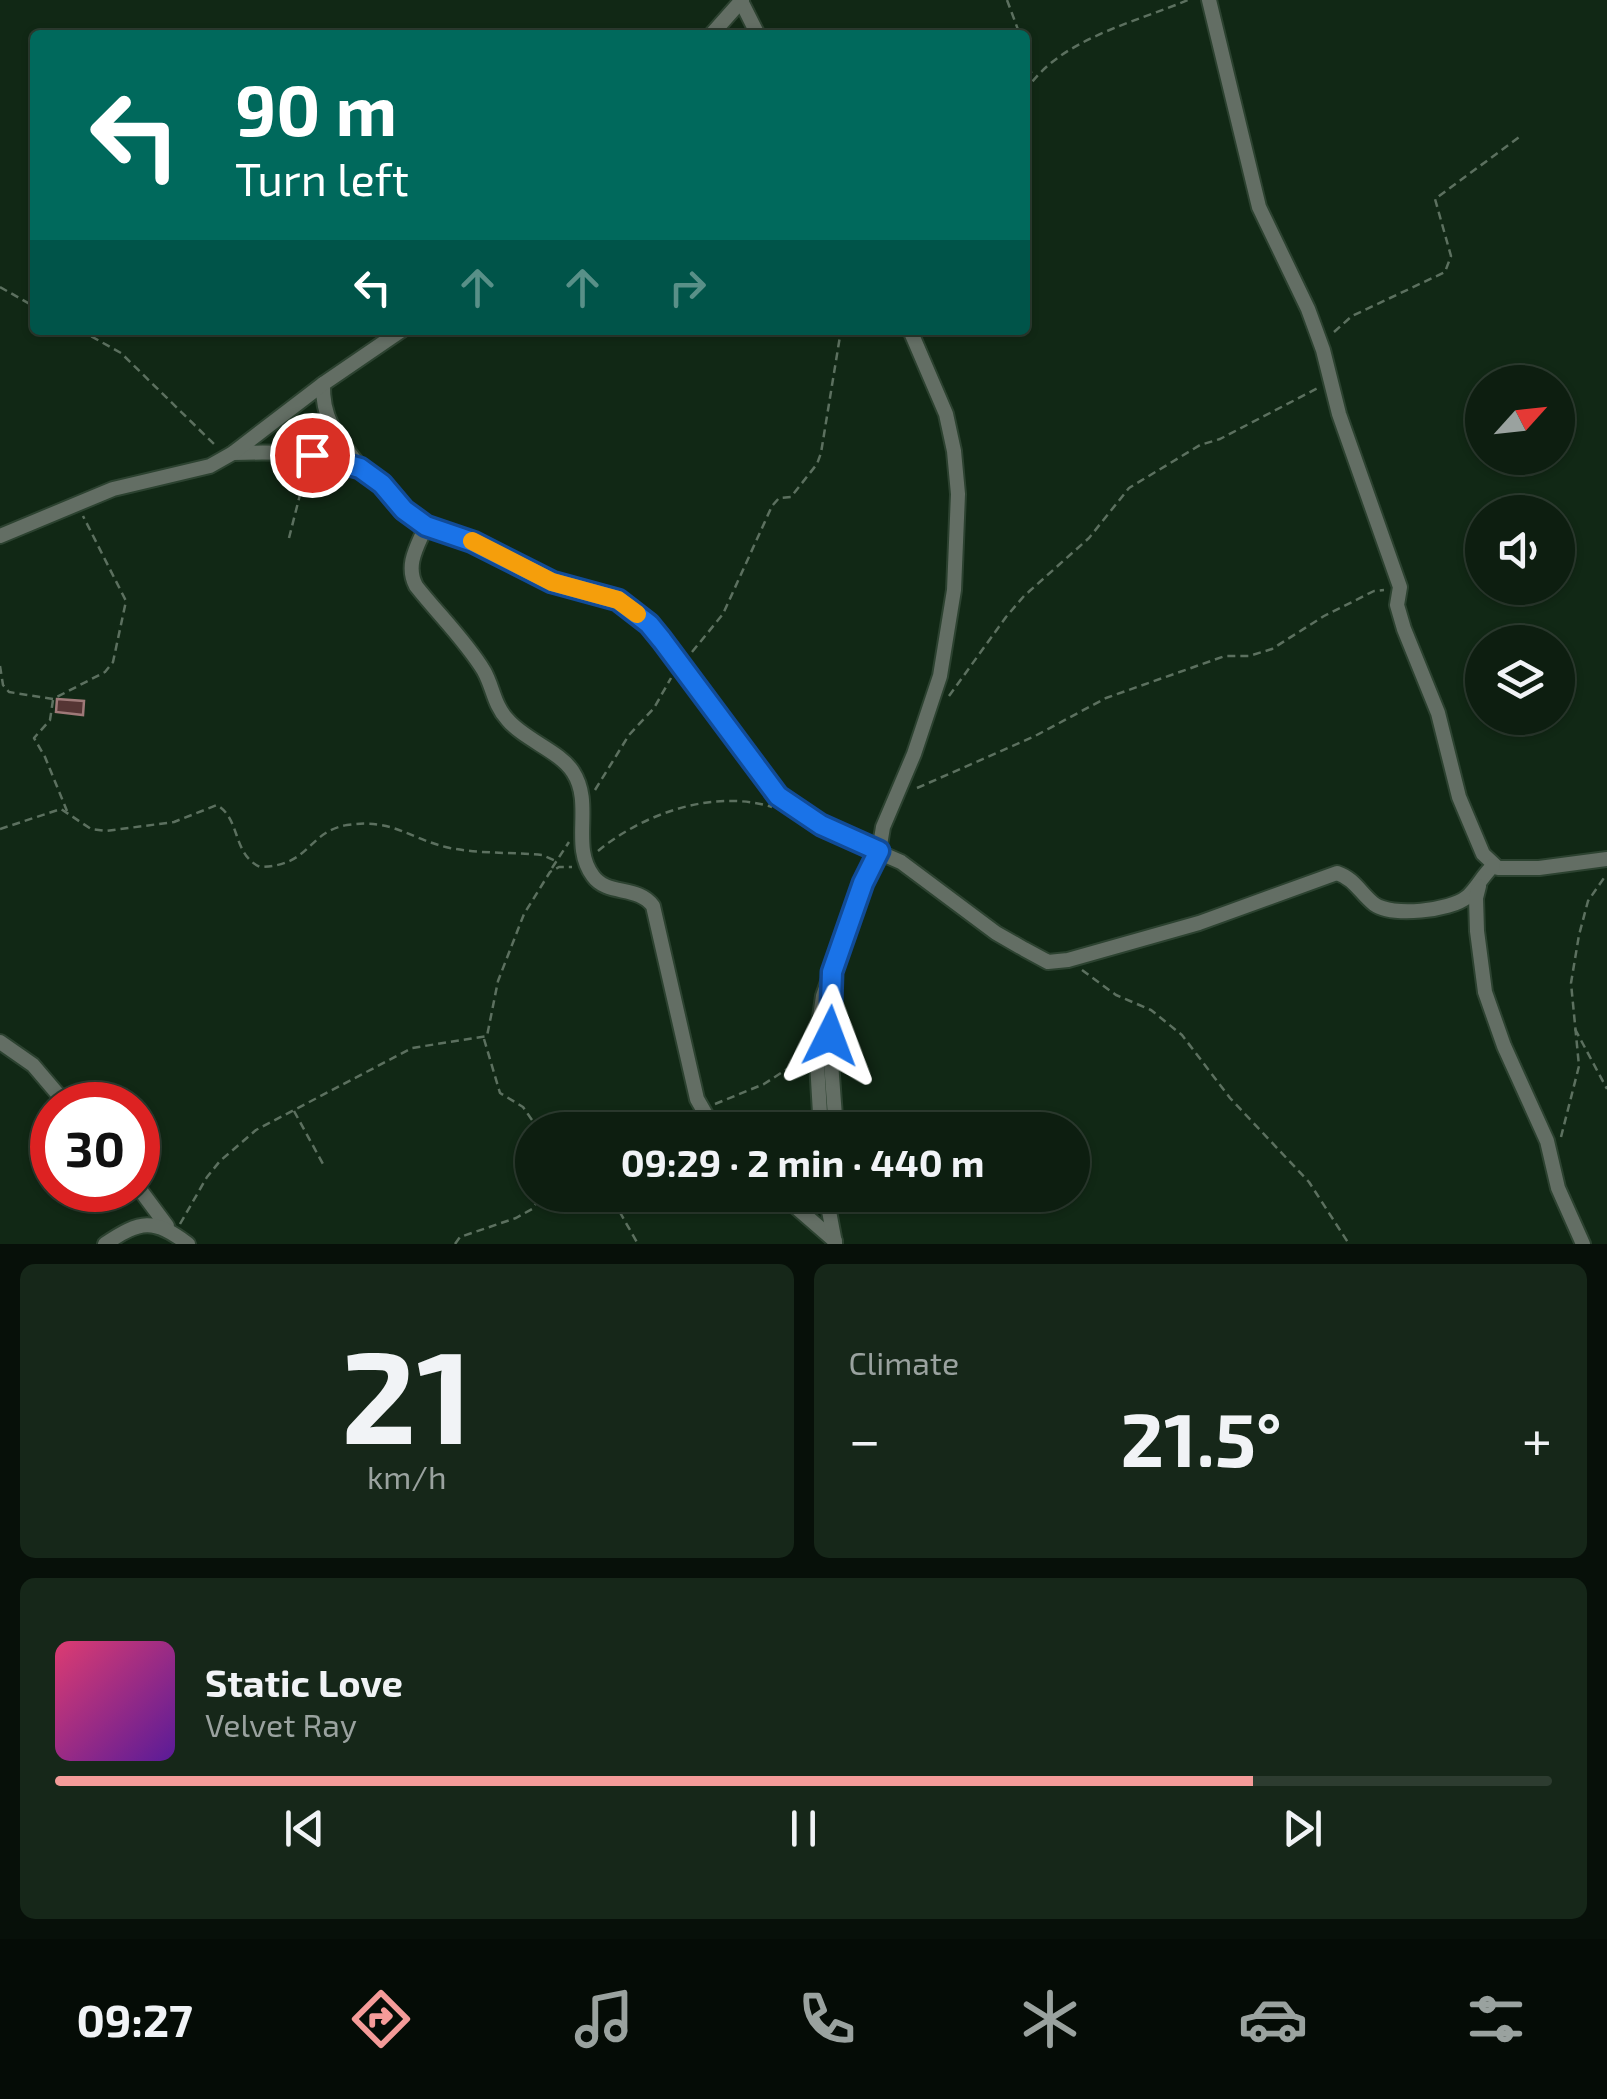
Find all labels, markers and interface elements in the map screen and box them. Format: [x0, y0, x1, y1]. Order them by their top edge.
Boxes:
text: 90 m [235, 66, 397, 150]
icon: left [70, 70, 200, 200]
text: Turn left [235, 151, 409, 205]
icon: left [345, 260, 400, 315]
icon: ahead [450, 260, 505, 315]
icon: ahead [555, 260, 610, 315]
icon: right [660, 260, 715, 315]
north arrow [1465, 365, 1575, 475]
map controls [1465, 365, 1575, 735]
pin [270, 413, 355, 498]
icon: arrive [285, 428, 340, 483]
button: sound [1465, 495, 1575, 605]
button: layers [1465, 625, 1575, 735]
position arrow [778, 984, 882, 1088]
speed limit sign: 30 [30, 1082, 160, 1212]
text: 09:29 · 2 min · 440 m [621, 1139, 984, 1185]
text: 21 [341, 1314, 473, 1470]
text: Climate [849, 1343, 959, 1381]
text: 21.5° [1120, 1392, 1282, 1482]
text: − [849, 1405, 881, 1471]
text: + [1522, 1405, 1552, 1471]
text: km/h [367, 1457, 446, 1495]
text: Static Love [205, 1659, 403, 1705]
text: Velvet Ray [205, 1705, 357, 1743]
icon: previous [277, 1801, 332, 1856]
icon: pause [776, 1801, 831, 1856]
icon: next [1275, 1801, 1330, 1856]
icon: directions [346, 1984, 416, 2054]
icon: music [569, 1984, 639, 2054]
icon: phone [792, 1984, 862, 2054]
icon: climate [1015, 1984, 1085, 2054]
icon: car [1238, 1984, 1308, 2054]
icon: filters [1461, 1984, 1531, 2054]
text: 09:27 [76, 1992, 193, 2046]

